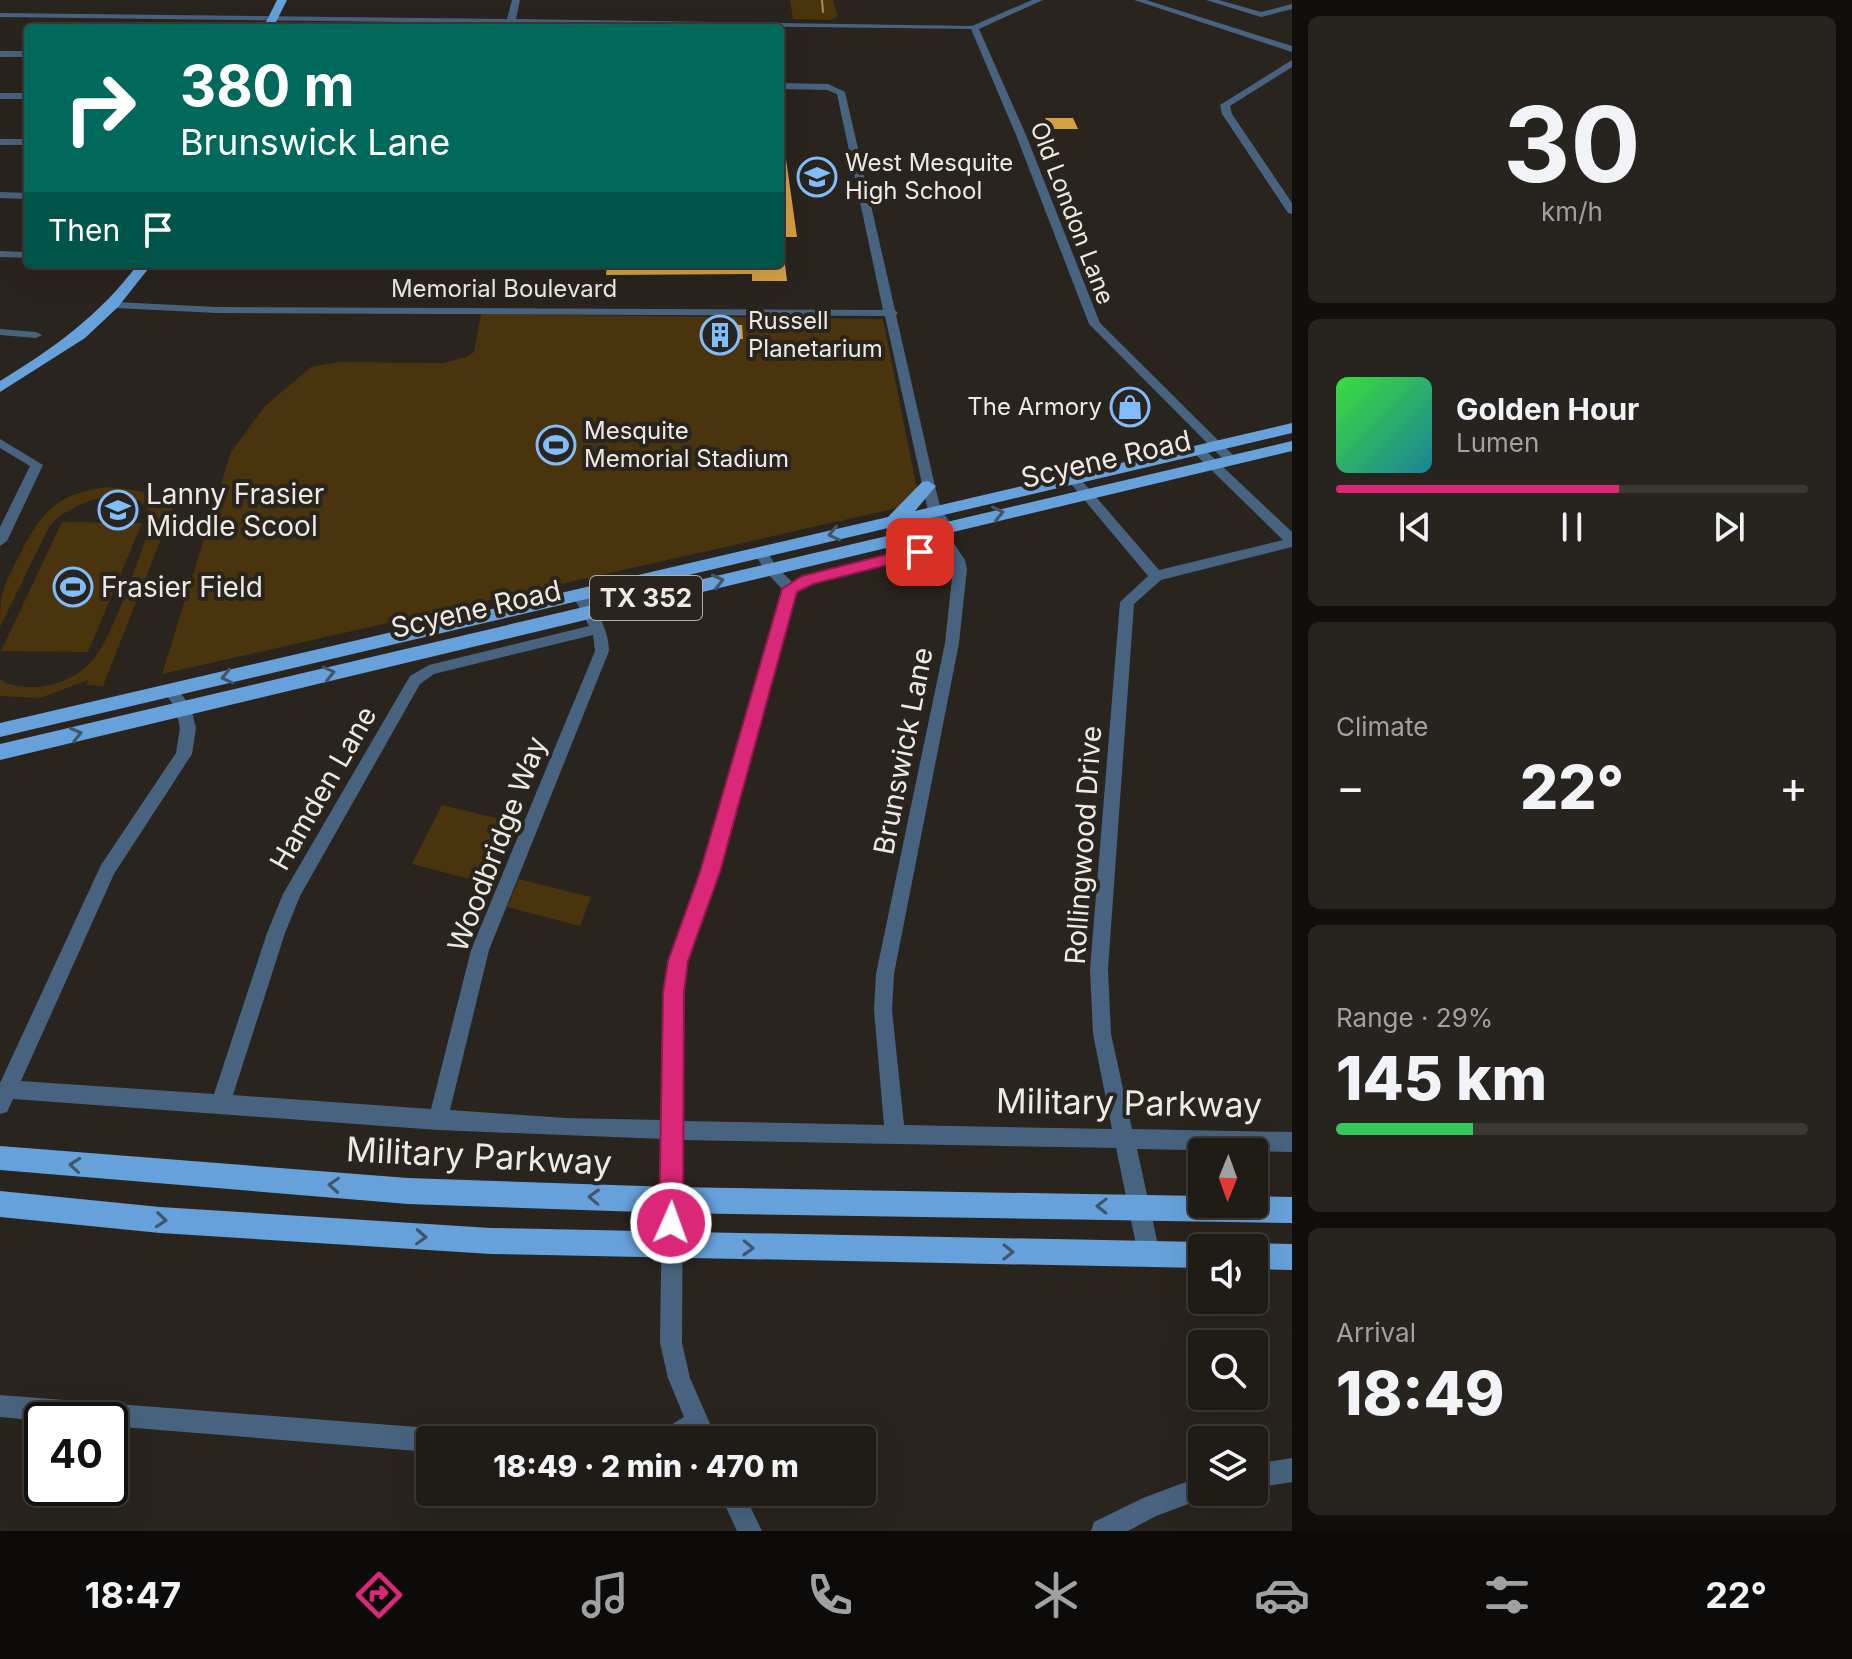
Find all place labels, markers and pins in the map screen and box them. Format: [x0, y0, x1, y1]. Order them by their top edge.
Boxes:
place label: West Mesquite High School [845, 148, 1013, 205]
school or university icon: West Mesquite High School [796, 156, 838, 198]
place label: Russell Planetarium [748, 306, 883, 363]
building icon: Russell Planetarium [699, 314, 741, 356]
shop icon: The Armory [1109, 386, 1151, 428]
place label: The Armory [967, 392, 1102, 421]
place label: Mesquite Memorial Stadium [584, 416, 789, 473]
sports icon: Mesquite Memorial Stadium [535, 424, 577, 466]
place label: Lanny Frasier Middle Scool [146, 477, 324, 543]
school or university icon: Lanny Frasier Middle Scool [97, 489, 139, 531]
pin [886, 518, 954, 586]
sports icon: Frasier Field [52, 566, 94, 608]
place label: Frasier Field [101, 570, 263, 604]

